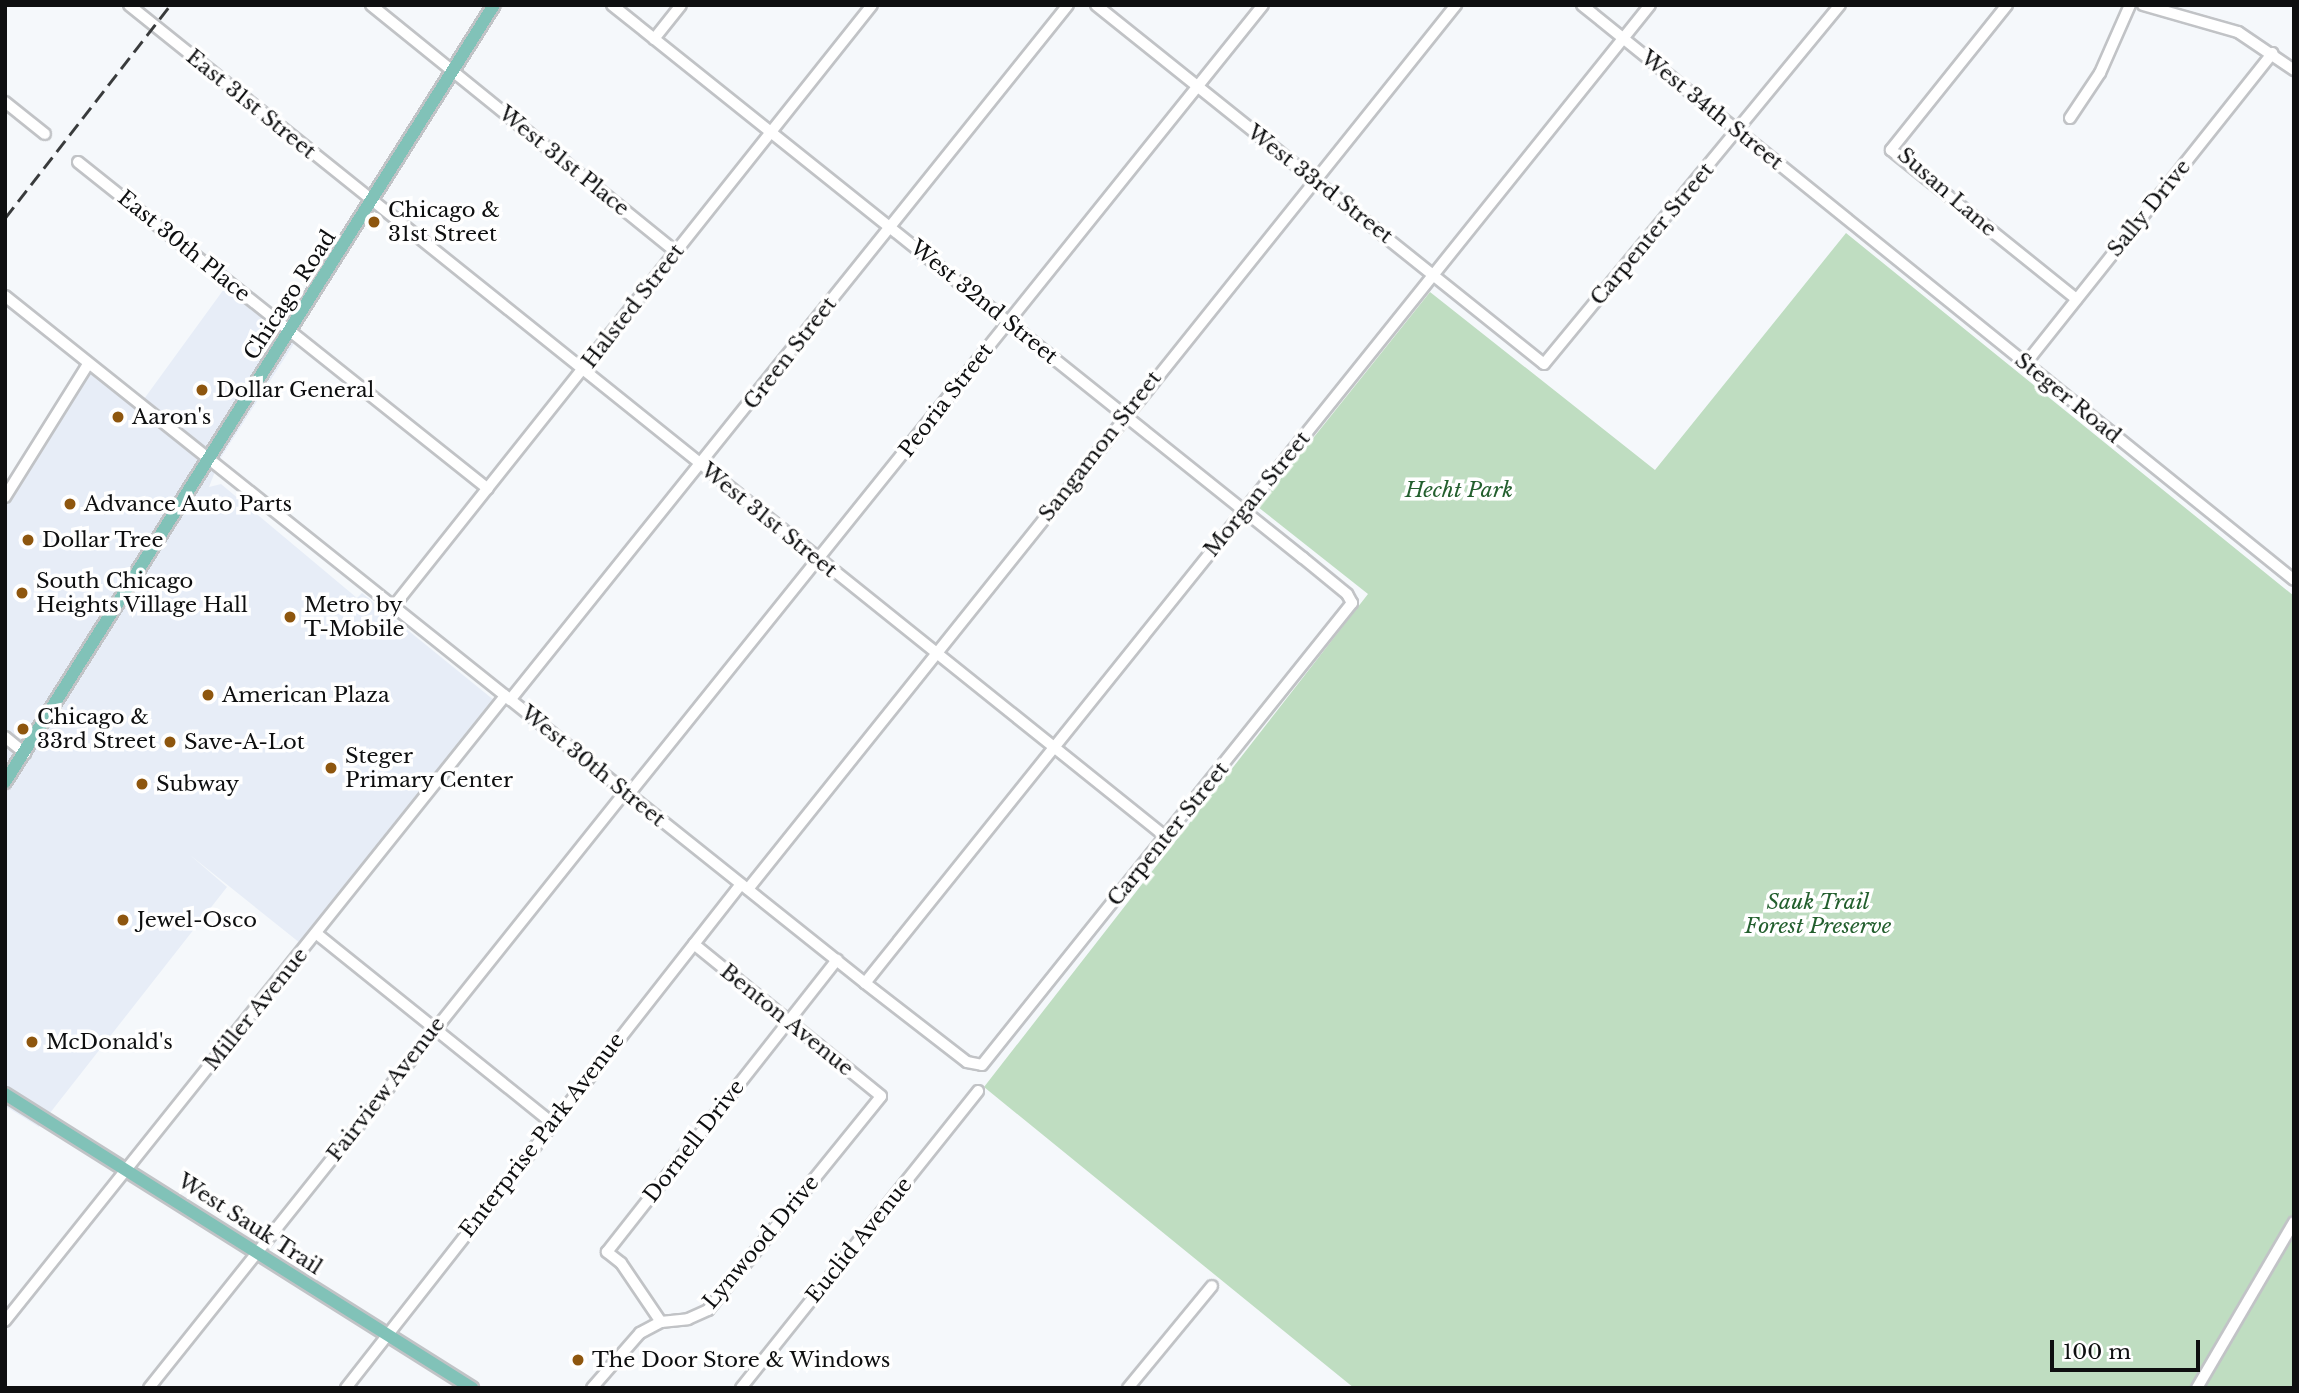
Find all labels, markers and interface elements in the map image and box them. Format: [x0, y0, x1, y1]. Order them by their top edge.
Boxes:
street label: East 31st Street [181, 44, 321, 164]
street label: West 34th Street [1636, 45, 1788, 175]
street label: West 31st Place [494, 101, 634, 221]
street label: West 33rd Street [1242, 119, 1398, 249]
street label: Susan Lane [1892, 142, 2002, 242]
street label: Sally Drive [2102, 154, 2196, 262]
street label: Carpenter Street [1585, 158, 1719, 310]
street label: East 30th Place [113, 185, 255, 307]
place label: Chicago & 31st Street [388, 197, 500, 247]
marker: Chicago & 31st Street [366, 214, 382, 230]
street label: Chicago Road [239, 225, 341, 365]
street label: West 32nd Street [905, 235, 1063, 369]
street label: Halsted Street [577, 239, 689, 373]
street label: Green Street [738, 292, 842, 414]
street label: Peoria Street [894, 338, 998, 462]
street label: Steger Road [2010, 347, 2126, 449]
street label: Sangamon Street [1033, 366, 1167, 526]
place label: Dollar General [216, 377, 375, 403]
marker: Dollar General [194, 382, 210, 398]
place label: Aaron's [132, 404, 211, 430]
marker: Aaron's [110, 409, 126, 425]
street label: Morgan Street [1199, 426, 1315, 562]
street label: West 31st Street [696, 457, 842, 583]
park label: Hecht Park [1405, 477, 1513, 503]
place label: Advance Auto Parts [84, 491, 293, 517]
marker: Advance Auto Parts [62, 496, 78, 512]
place label: Dollar Tree [42, 527, 165, 553]
marker: Dollar Tree [20, 532, 36, 548]
place label: South Chicago Heights Village Hall [36, 568, 249, 618]
marker: South Chicago Heights Village Hall [14, 585, 30, 601]
place label: Metro by T-Mobile [304, 592, 404, 642]
marker: Metro by T-Mobile [282, 609, 298, 625]
place label: American Plaza [222, 682, 390, 708]
marker: American Plaza [200, 687, 216, 703]
street label: West 30th Street [516, 700, 670, 832]
place label: Chicago & 33rd Street [37, 704, 156, 754]
marker: Chicago & 33rd Street [15, 721, 31, 737]
place label: Save-A-Lot [184, 729, 305, 755]
marker: Save-A-Lot [162, 734, 178, 750]
place label: Steger Primary Center [345, 743, 514, 793]
street label: Carpenter Street [1102, 757, 1234, 911]
marker: Steger Primary Center [323, 760, 339, 776]
place label: Subway [156, 771, 239, 797]
marker: Subway [134, 776, 150, 792]
park label: Sauk Trail Forest Preserve [1745, 889, 1891, 939]
place label: Jewel-Osco [137, 907, 257, 933]
marker: Jewel-Osco [115, 912, 131, 928]
street label: Miller Avenue [198, 942, 314, 1076]
street label: Benton Avenue [715, 958, 859, 1082]
street label: Fairview Avenue [321, 1011, 451, 1167]
street label: Enterprise Park Avenue [454, 1027, 630, 1243]
place label: McDonald's [46, 1029, 173, 1055]
marker: McDonald's [24, 1034, 40, 1050]
street label: Dornell Drive [638, 1075, 750, 1207]
street label: West Sauk Trail [173, 1168, 327, 1280]
street label: Lynwood Drive [698, 1170, 824, 1314]
street label: Euclid Avenue [801, 1172, 917, 1308]
scale bar [2054, 1326, 2204, 1370]
text: 100 m [2063, 1339, 2131, 1365]
place label: The Door Store & Windows [592, 1347, 892, 1373]
marker: The Door Store & Windows [570, 1352, 586, 1368]

